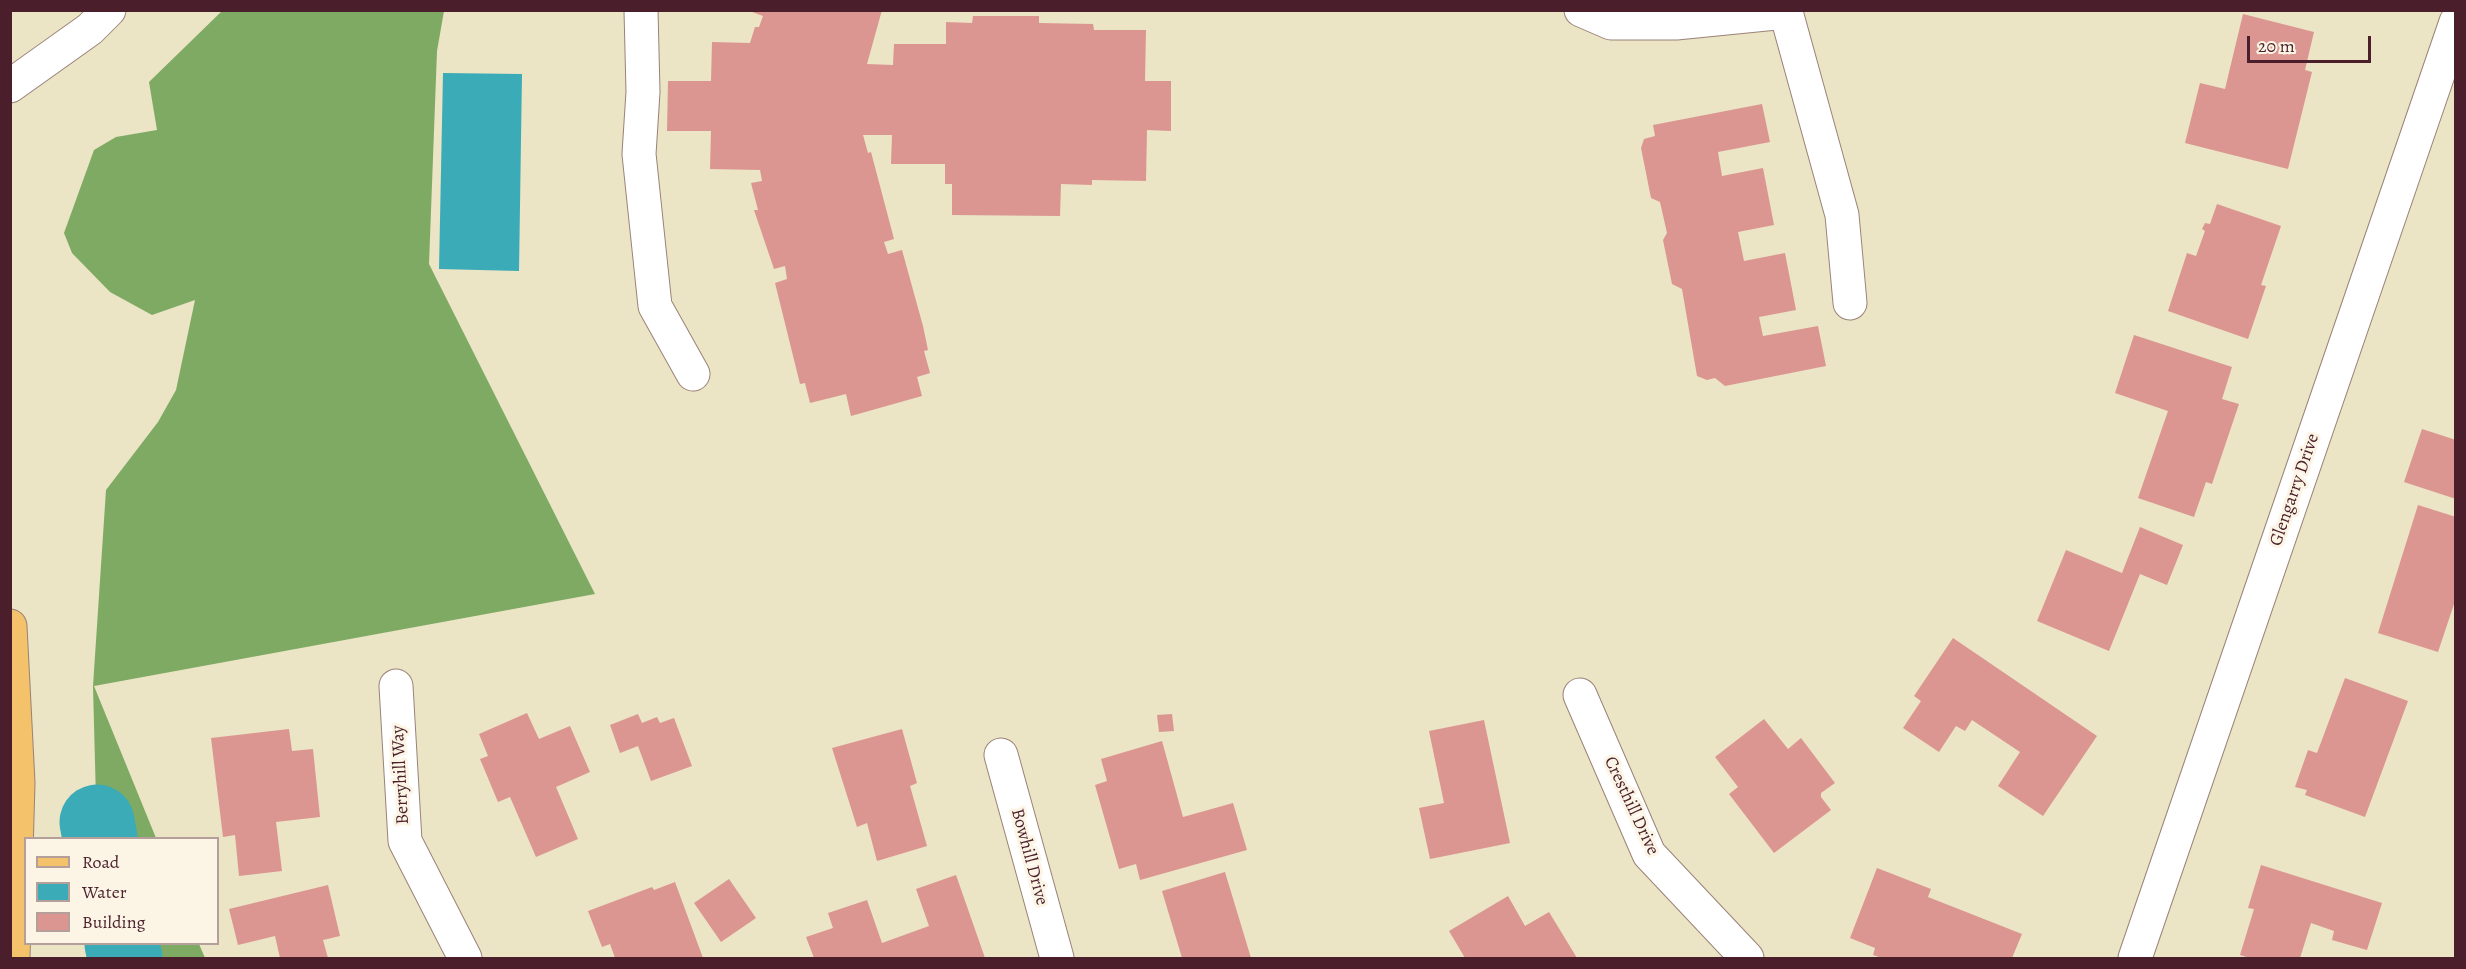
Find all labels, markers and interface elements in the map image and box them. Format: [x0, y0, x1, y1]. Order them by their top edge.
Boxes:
scale bar [2250, 24, 2374, 62]
text: 20 m [2258, 34, 2295, 58]
street label: Glengarry Drive [2266, 431, 2324, 549]
street label: Berryhill Way [388, 725, 414, 825]
street label: Cresthill Drive [1599, 753, 1663, 859]
street label: Bowhill Drive [1006, 806, 1052, 908]
legend [24, 837, 219, 945]
text: Road [82, 850, 119, 874]
text: Water [82, 880, 127, 904]
text: Building [82, 910, 146, 934]

